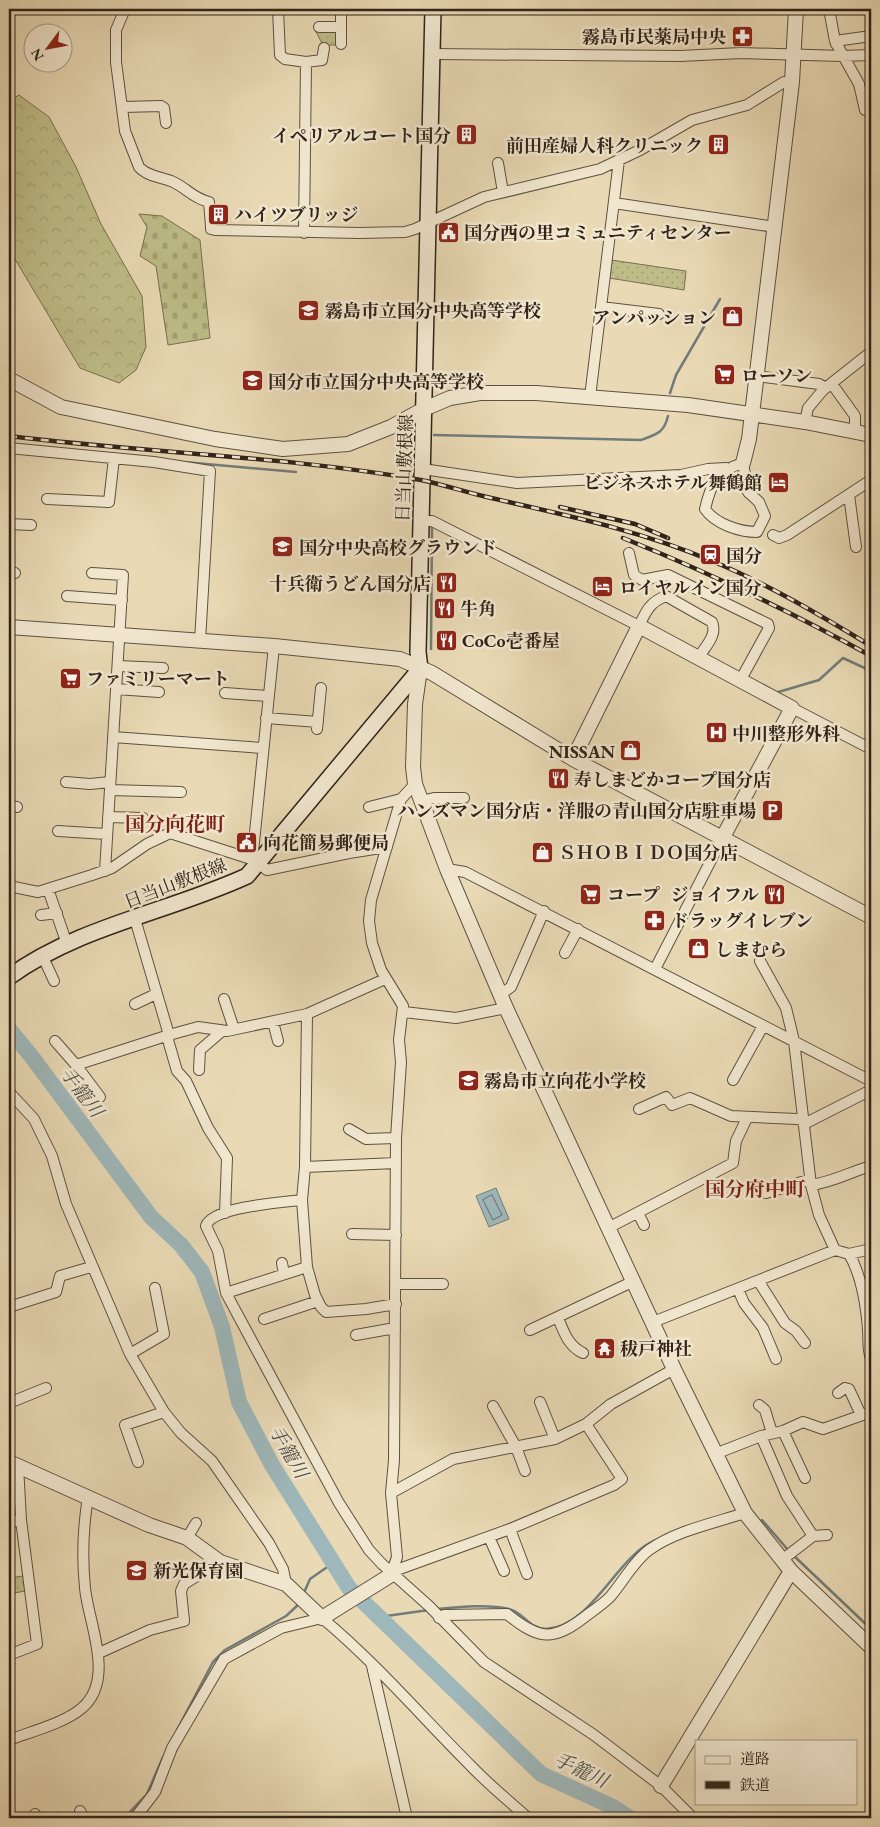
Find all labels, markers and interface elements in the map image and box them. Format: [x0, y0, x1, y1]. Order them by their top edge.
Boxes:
north arrow [22, 22, 72, 72]
pharmacy icon: 霧島市民薬局中央 [730, 24, 754, 48]
place label: 霧島市民薬局中央 [582, 25, 726, 48]
text: N [26, 45, 48, 64]
building icon: イペリアルコート国分 [455, 123, 479, 147]
place label: イペリアルコート国分 [272, 124, 451, 147]
building icon: 前田産婦人科クリニック [707, 133, 731, 157]
place label: 前田産婦人科クリニック [506, 134, 703, 157]
building icon: ハイツブリッジ [206, 202, 230, 226]
place label: ハイツブリッジ [234, 203, 359, 226]
public building icon: 国分西の里コミュニティセンター [436, 220, 460, 244]
place label: 国分西の里コミュニティセンター [464, 221, 731, 244]
school or university icon: 霧島市立国分中央高等学校 [297, 298, 321, 322]
place label: 霧島市立国分中央高等学校 [325, 299, 541, 322]
shop icon: アンパッション [720, 305, 744, 329]
place label: アンパッション [592, 306, 716, 329]
supermarket icon: ローソン [713, 363, 737, 387]
place label: ローソン [741, 364, 812, 387]
school or university icon: 国分市立国分中央高等学校 [240, 369, 264, 393]
place label: 国分市立国分中央高等学校 [268, 370, 484, 393]
street label: 日当山敷根線 [391, 414, 417, 522]
hotel icon: ビジネスホテル舞鶴館 [766, 470, 790, 494]
place label: ビジネスホテル舞鶴館 [583, 471, 762, 494]
school or university icon: 国分中央高校グラウンド [271, 535, 295, 559]
place label: 国分中央高校グラウンド [299, 536, 497, 559]
station icon: 国分 [698, 543, 722, 567]
place label: 国分 [726, 544, 762, 567]
restaurant icon: 十兵衛うどん国分店 [435, 571, 459, 595]
place label: 十兵衛うどん国分店 [269, 572, 431, 595]
hotel icon: ロイヤルイン国分 [591, 575, 615, 599]
place label: ロイヤルイン国分 [619, 576, 761, 599]
restaurant icon: 牛角 [432, 596, 456, 620]
place label: 牛角 [460, 597, 496, 620]
restaurant icon: CoCo壱番屋 [434, 628, 458, 652]
place label: CoCo壱番屋 [462, 629, 560, 652]
supermarket icon: ファミリーマート [58, 666, 82, 690]
place label: ファミリーマート [86, 667, 230, 690]
hospital icon: 中川整形外科 [704, 721, 728, 745]
place label: 中川整形外科 [732, 722, 840, 745]
shop icon: NISSAN [619, 739, 643, 763]
place label: NISSAN [549, 740, 615, 763]
restaurant icon: 寿しまどかコープ国分店 [546, 767, 570, 791]
place label: 寿しまどかコープ国分店 [574, 768, 771, 791]
parking icon: ハンズマン国分店・洋服の青山国分店駐車場 [760, 798, 784, 822]
place label: ハンズマン国分店・洋服の青山国分店駐車場 [397, 799, 756, 822]
district label: 国分向花町 [125, 811, 226, 837]
public building icon: 向花簡易郵便局 [235, 830, 259, 854]
place label: 向花簡易郵便局 [263, 831, 389, 854]
shop icon: ＳＨＯＢＩＤＯ国分店 [530, 840, 554, 864]
place label: ＳＨＯＢＩＤＯ国分店 [558, 841, 738, 864]
street label: 日当山敷根線 [120, 853, 230, 913]
supermarket icon: コープ [579, 882, 603, 906]
restaurant icon: ジョイフル [763, 882, 787, 906]
place label: コープ [607, 883, 660, 906]
place label: ジョイフル [671, 883, 759, 906]
pharmacy icon: ドラッグイレブン [643, 908, 667, 932]
place label: ドラッグイレブン [671, 909, 813, 932]
shop icon: しまむら [687, 937, 711, 961]
place label: しまむら [715, 938, 787, 961]
water label: 手籠川 [55, 1062, 110, 1124]
school or university icon: 霧島市立向花小学校 [456, 1068, 480, 1092]
place label: 霧島市立向花小学校 [484, 1069, 646, 1092]
district label: 国分府中町 [705, 1176, 806, 1202]
temple icon: 秡戸神社 [592, 1336, 616, 1360]
place label: 秡戸神社 [620, 1337, 692, 1360]
water label: 手籠川 [264, 1421, 315, 1485]
school or university icon: 新光保育園 [125, 1558, 149, 1582]
place label: 新光保育園 [153, 1559, 243, 1582]
legend [695, 1740, 858, 1804]
water label: 手籠川 [550, 1747, 614, 1794]
text: 道路 [740, 1749, 770, 1768]
text: 鉄道 [740, 1775, 770, 1794]

